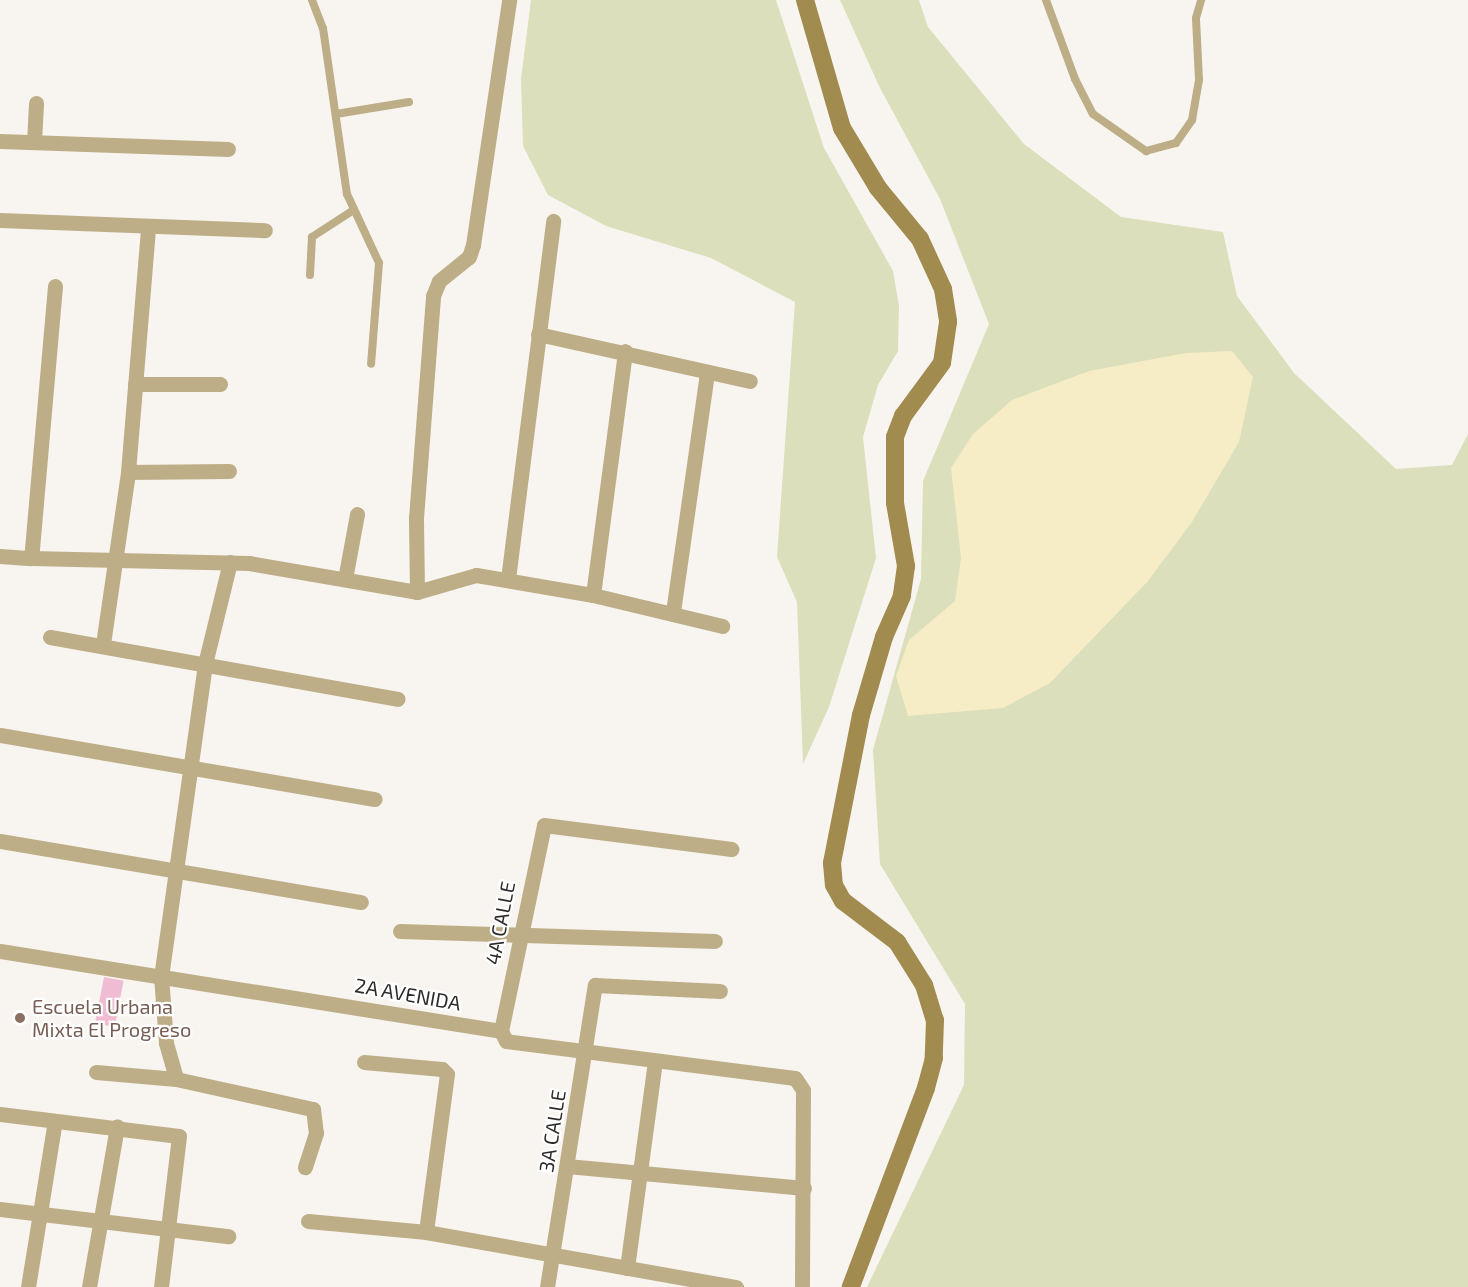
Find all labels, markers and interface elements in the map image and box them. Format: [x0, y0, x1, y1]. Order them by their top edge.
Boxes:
street label: 4A CALLE [480, 879, 520, 967]
street label: 2A AVENIDA [353, 973, 463, 1015]
place label: Escuela Urbana Mixta El Progreso [32, 994, 192, 1041]
marker: Escuela Urbana Mixta El Progreso [13, 1011, 27, 1025]
street label: 3A CALLE [534, 1088, 570, 1174]

